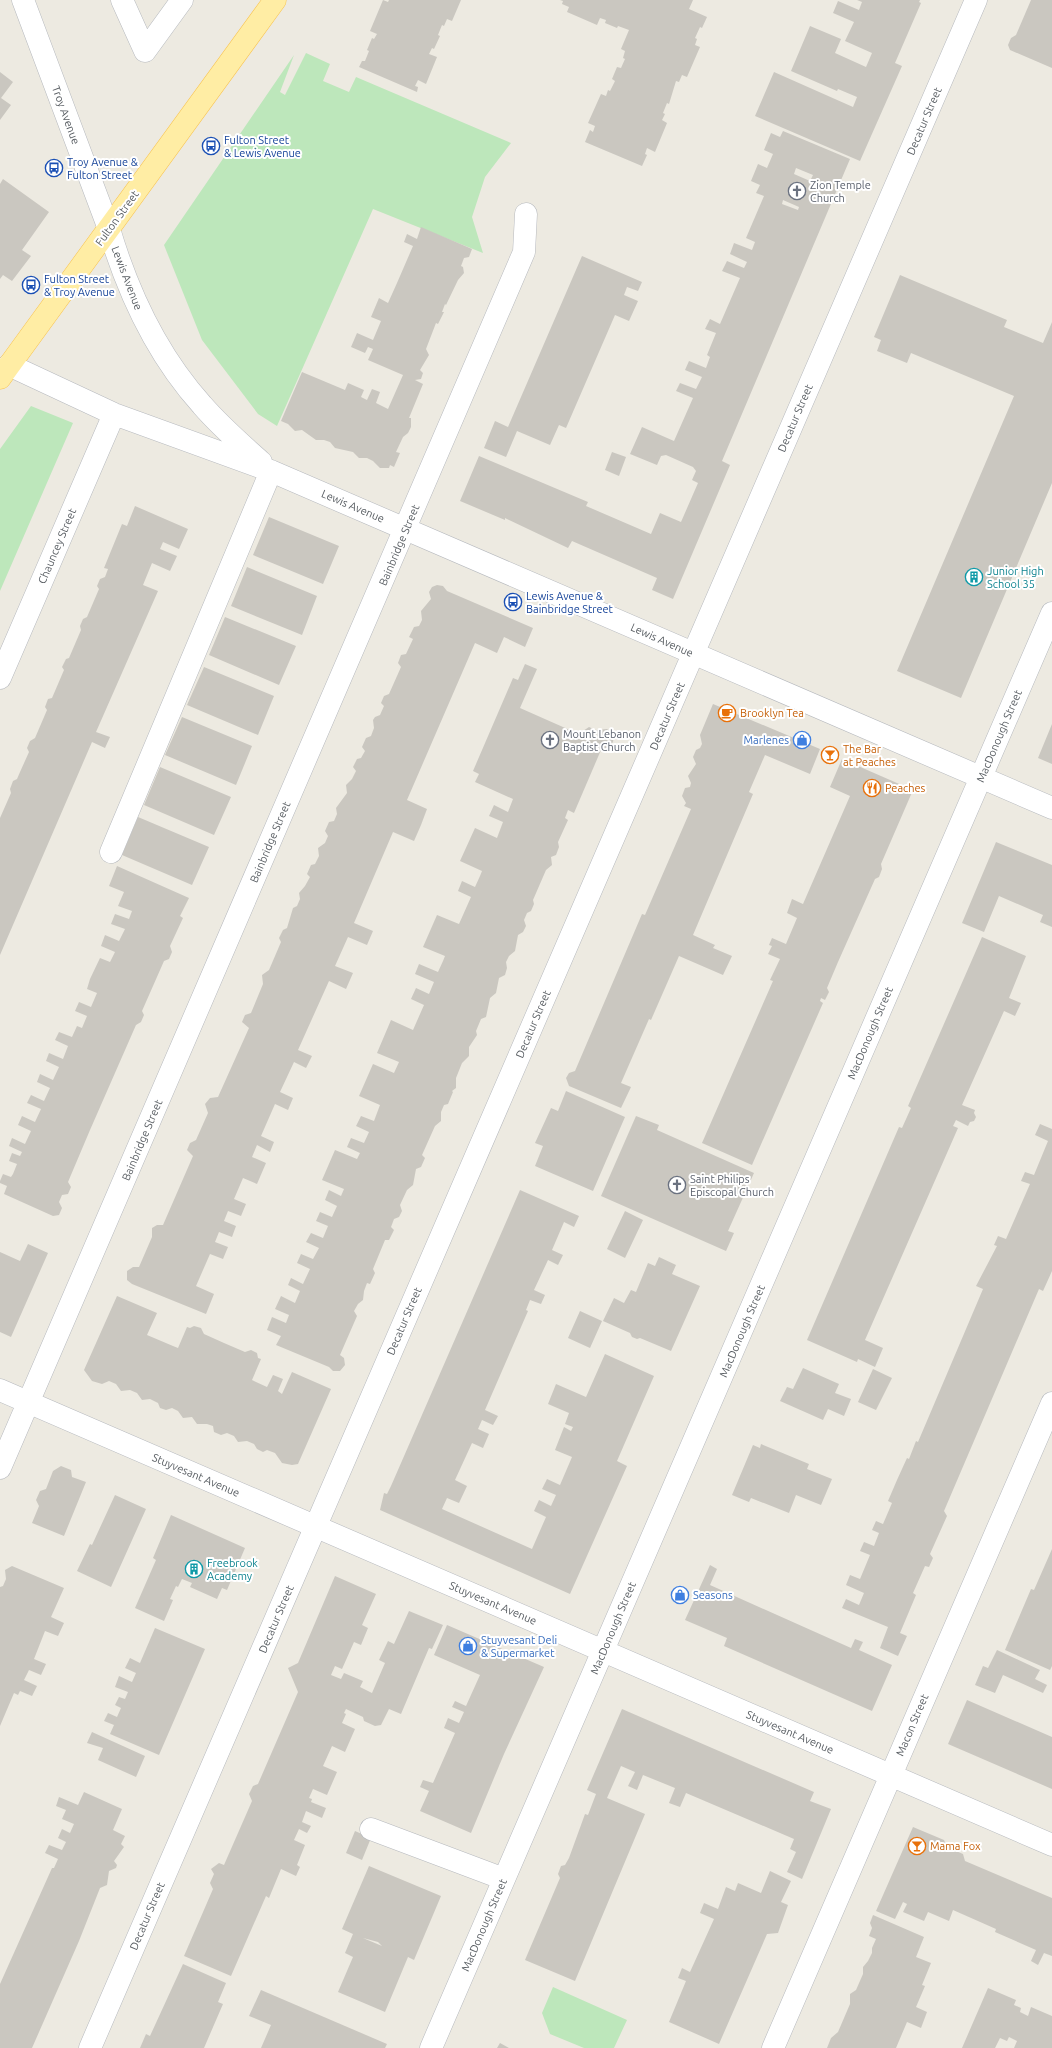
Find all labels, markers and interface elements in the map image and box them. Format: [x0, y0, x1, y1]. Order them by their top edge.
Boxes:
street label: Troy Avenue [50, 84, 82, 146]
street label: Decatur Street [904, 85, 944, 157]
place label: Fulton Street & Lewis Avenue [224, 134, 301, 159]
bus stop icon: Fulton Street & Lewis Avenue [201, 136, 221, 156]
place label: Troy Avenue & Fulton Street [67, 156, 139, 181]
bus stop icon: Troy Avenue & Fulton Street [44, 158, 64, 178]
place label: Zion Temple Church [810, 179, 871, 204]
church icon: Zion Temple Church [787, 181, 807, 201]
street label: Fulton Street [93, 188, 141, 248]
street label: Lewis Avenue [109, 244, 145, 312]
place label: Fulton Street & Troy Avenue [44, 273, 115, 298]
bus stop icon: Fulton Street & Troy Avenue [21, 275, 41, 295]
street label: Decatur Street [775, 382, 815, 454]
street label: Lewis Avenue [320, 487, 386, 525]
street label: Bainbridge Street [376, 502, 422, 587]
street label: Chauncey Street [36, 506, 79, 586]
place label: Junior High School 35 [987, 565, 1044, 590]
building icon: Junior High School 35 [964, 567, 984, 587]
place label: Lewis Avenue & Bainbridge Street [526, 590, 614, 615]
bus stop icon: Lewis Avenue & Bainbridge Street [503, 592, 523, 612]
street label: Lewis Avenue [629, 621, 695, 659]
street label: Decatur Street [647, 680, 687, 752]
street label: MacDonough Street [974, 687, 1024, 784]
cafe icon: Brooklyn Tea [717, 703, 737, 723]
place label: Brooklyn Tea [740, 707, 804, 719]
place label: Mount Lebanon Baptist Church [563, 728, 641, 753]
church icon: Mount Lebanon Baptist Church [540, 730, 560, 750]
shop icon: Marlenes [792, 730, 812, 750]
place label: Marlenes [744, 734, 789, 746]
place label: The Bar at Peaches [843, 743, 896, 768]
bar icon: The Bar at Peaches [820, 745, 840, 765]
restaurant icon: Peaches [862, 778, 882, 798]
place label: Peaches [885, 782, 926, 794]
street label: Bainbridge Street [247, 799, 293, 884]
street label: MacDonough Street [845, 984, 895, 1081]
street label: Decatur Street [513, 988, 553, 1060]
street label: Bainbridge Street [119, 1097, 165, 1182]
place label: Saint Philips Episcopal Church [690, 1173, 774, 1198]
church icon: Saint Philips Episcopal Church [667, 1175, 687, 1195]
street label: MacDonough Street [717, 1282, 767, 1379]
street label: Decatur Street [384, 1285, 424, 1357]
street label: Stuyvesant Avenue [150, 1451, 242, 1499]
place label: Freebrook Academy [207, 1557, 258, 1582]
building icon: Freebrook Academy [184, 1559, 204, 1579]
street label: Stuyvesant Avenue [447, 1579, 539, 1627]
street label: MacDonough Street [588, 1579, 638, 1676]
street label: Decatur Street [256, 1583, 296, 1655]
shop icon: Seasons [670, 1585, 690, 1605]
place label: Seasons [693, 1589, 733, 1601]
place label: Stuyvesant Deli & Supermarket [481, 1634, 557, 1659]
shop icon: Stuyvesant Deli & Supermarket [458, 1636, 478, 1656]
street label: Macon Street [894, 1692, 931, 1758]
street label: Stuyvesant Avenue [744, 1708, 836, 1756]
bar icon: Mama Fox [907, 1836, 927, 1856]
place label: Mama Fox [930, 1840, 981, 1852]
street label: MacDonough Street [459, 1876, 509, 1973]
street label: Decatur Street [127, 1880, 167, 1952]

